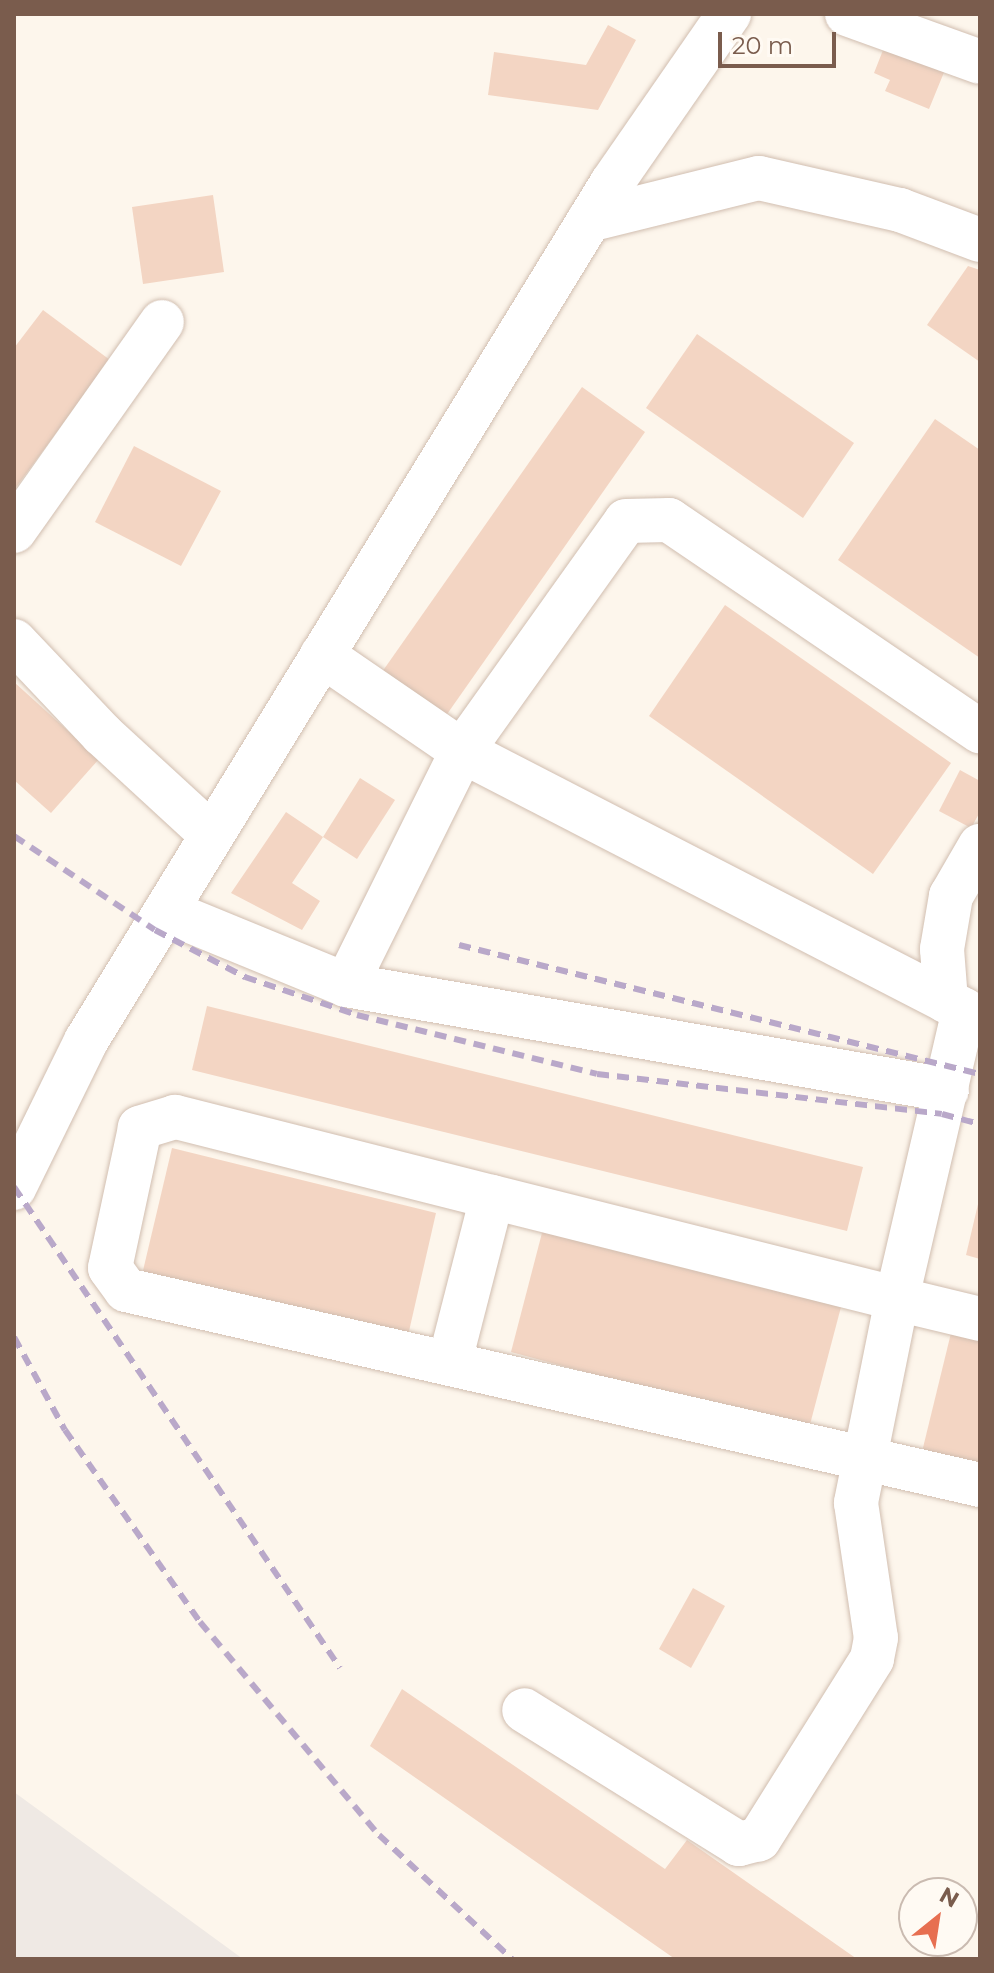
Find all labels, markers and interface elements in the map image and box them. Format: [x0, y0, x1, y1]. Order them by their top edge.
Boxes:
scale bar [722, 16, 840, 66]
text: 20 m [732, 31, 793, 60]
north arrow [898, 1877, 978, 1957]
text: N [935, 1881, 964, 1914]

